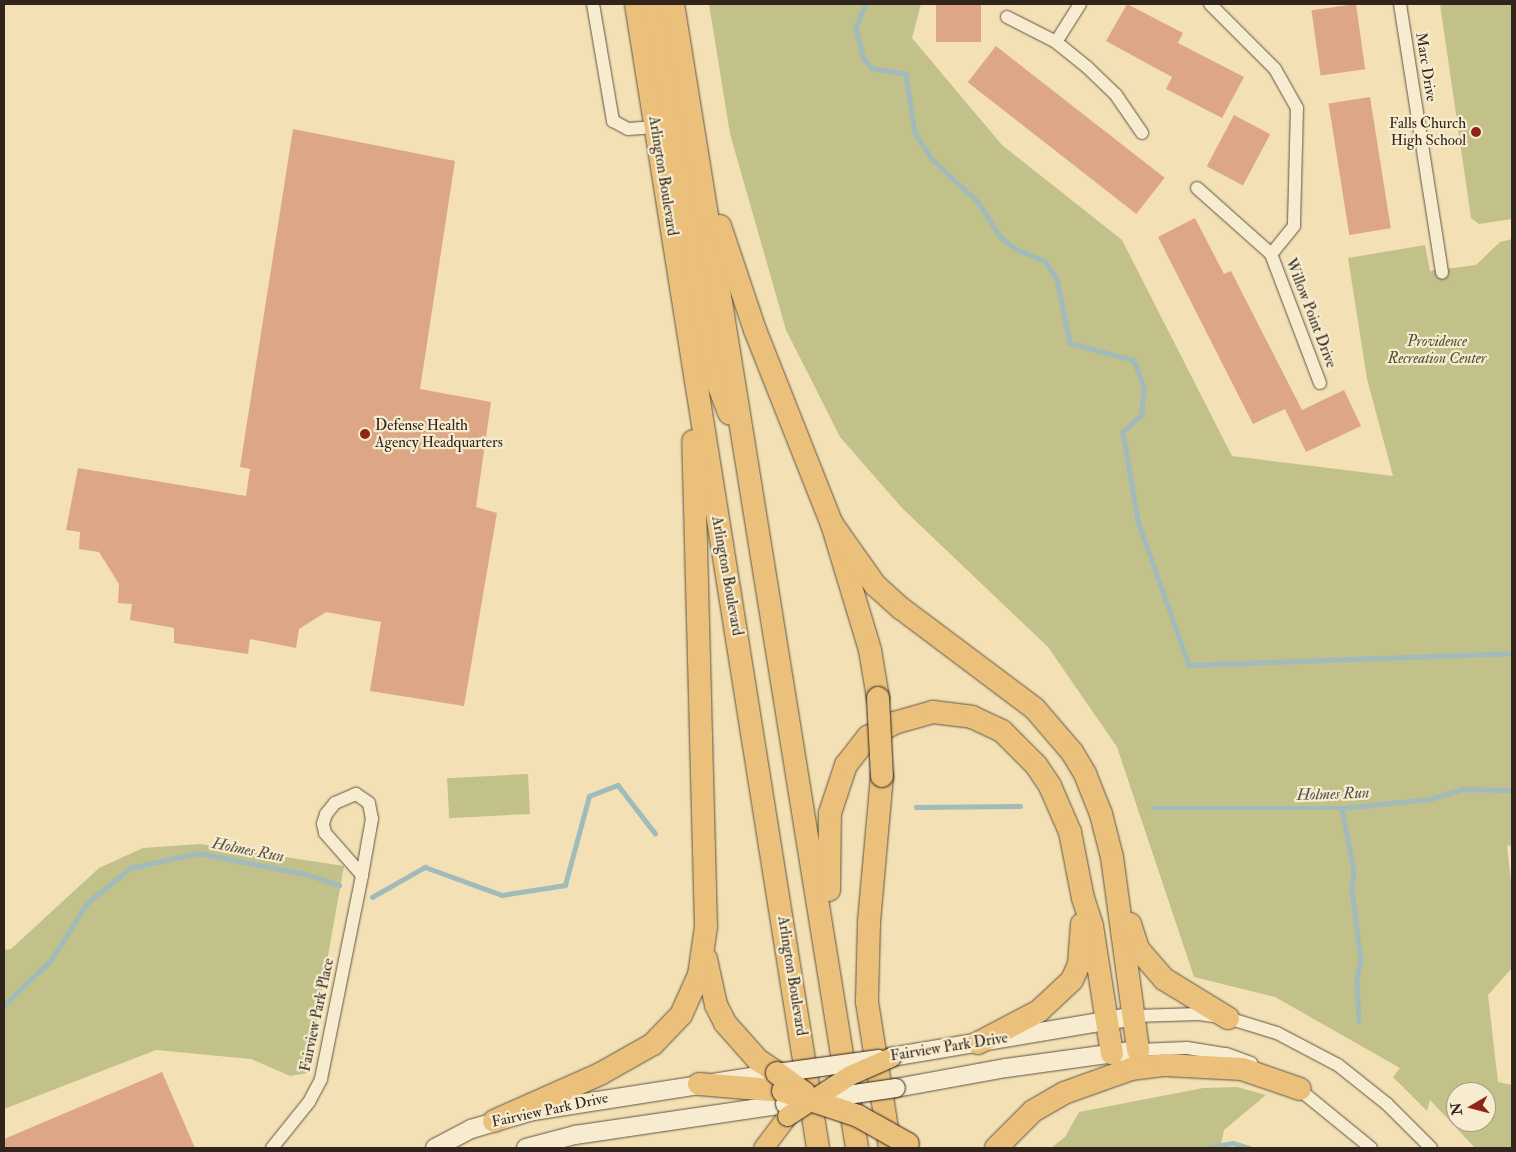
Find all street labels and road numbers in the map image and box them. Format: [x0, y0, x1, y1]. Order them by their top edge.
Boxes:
street label: Marc Drive [1412, 31, 1440, 103]
street label: Arlington Boulevard [645, 115, 681, 237]
street label: Willow Point Drive [1282, 256, 1340, 370]
street label: Arlington Boulevard [708, 515, 746, 637]
street label: Arlington Boulevard [774, 915, 810, 1037]
street label: Fairview Park Place [296, 957, 338, 1073]
street label: Fairview Park Drive [889, 1029, 1009, 1065]
street label: Fairview Park Drive [490, 1089, 610, 1131]

